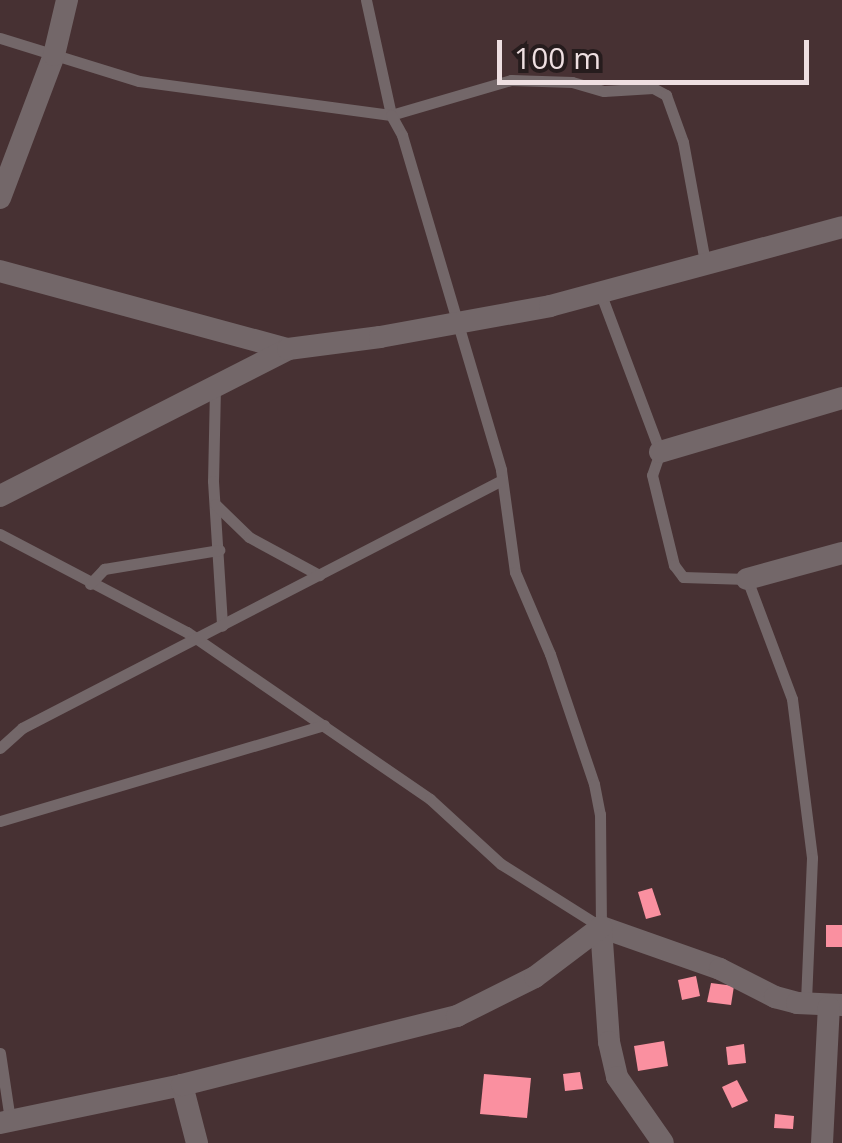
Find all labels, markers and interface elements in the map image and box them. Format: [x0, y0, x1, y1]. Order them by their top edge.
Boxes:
scale bar [502, 20, 814, 82]
text: 100 m [514, 37, 601, 78]

